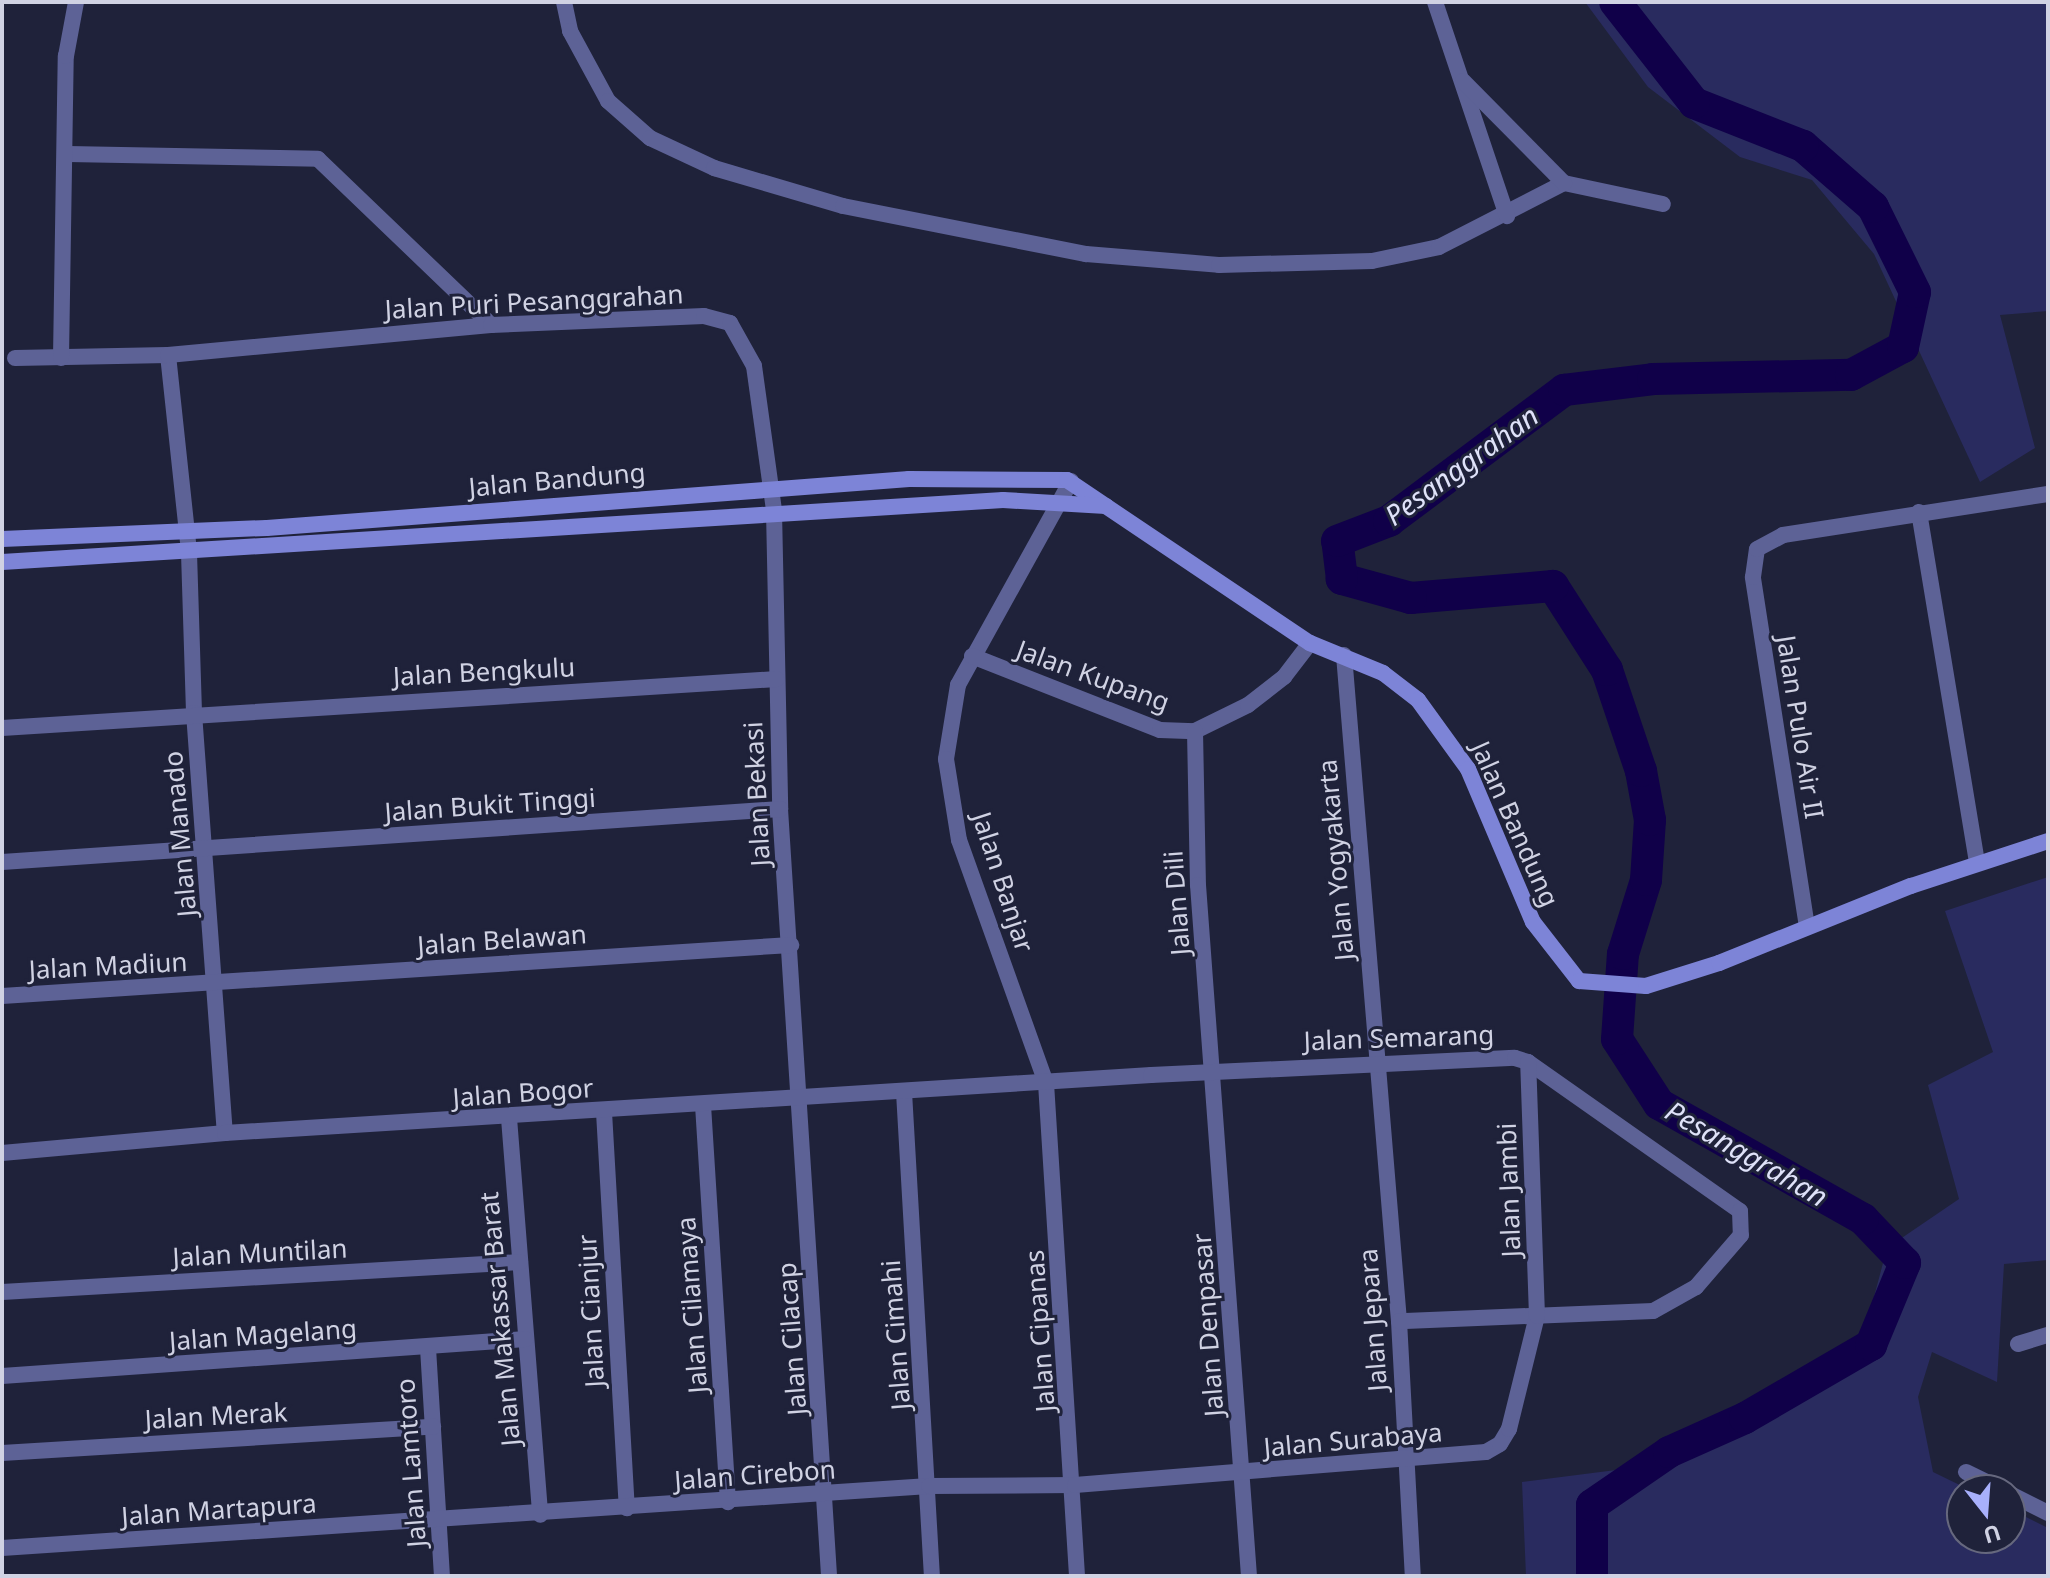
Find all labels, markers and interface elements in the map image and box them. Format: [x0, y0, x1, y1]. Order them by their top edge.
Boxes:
street label: Jalan Puri Pesanggrahan [384, 279, 684, 325]
water label: Pesanggrahan [1378, 398, 1544, 532]
street label: Jalan Bandung [467, 457, 647, 503]
street label: Jalan Pulo Air II [1770, 633, 1830, 821]
street label: Jalan Kupang [1012, 634, 1174, 718]
street label: Jalan Bengkulu [392, 652, 576, 692]
street label: Jalan Bekasi [738, 721, 776, 867]
street label: Jalan Bandung [1465, 737, 1565, 911]
street label: Jalan Manado [157, 750, 203, 918]
street label: Jalan Yogyakarta [1312, 758, 1360, 962]
street label: Jalan Bukit Tinggi [383, 782, 597, 828]
street label: Jalan Banjar [966, 808, 1040, 956]
street label: Jalan Dili [1158, 850, 1196, 956]
street label: Jalan Belawan [416, 919, 588, 961]
street label: Jalan Madiun [28, 946, 188, 986]
street label: Jalan Semarang [1303, 1019, 1495, 1057]
street label: Jalan Bogor [452, 1073, 594, 1113]
water label: Pesanggrahan [1660, 1093, 1834, 1213]
street label: Jalan Jambi [1491, 1122, 1527, 1258]
street label: Jalan Makassar Barat [473, 1191, 527, 1447]
street label: Jalan Cilamaya [670, 1216, 714, 1394]
street label: Jalan Denpasar [1186, 1232, 1230, 1418]
street label: Jalan Muntilan [172, 1233, 348, 1273]
street label: Jalan Cianjur [571, 1234, 611, 1388]
street label: Jalan Jepara [1352, 1248, 1394, 1392]
street label: Jalan Cipanas [1019, 1249, 1061, 1413]
street label: Jalan Cimahi [875, 1259, 917, 1411]
street label: Jalan Cilacap [771, 1261, 813, 1417]
street label: Jalan Magelang [168, 1313, 358, 1357]
street label: Jalan Lamtoro [390, 1377, 432, 1549]
street label: Jalan Merak [144, 1397, 288, 1435]
street label: Jalan Surabaya [1262, 1417, 1444, 1463]
street label: Jalan Cirebon [673, 1454, 837, 1496]
north arrow [1946, 1474, 2026, 1554]
street label: Jalan Martapura [120, 1488, 318, 1532]
text: U [1980, 1518, 2005, 1552]

